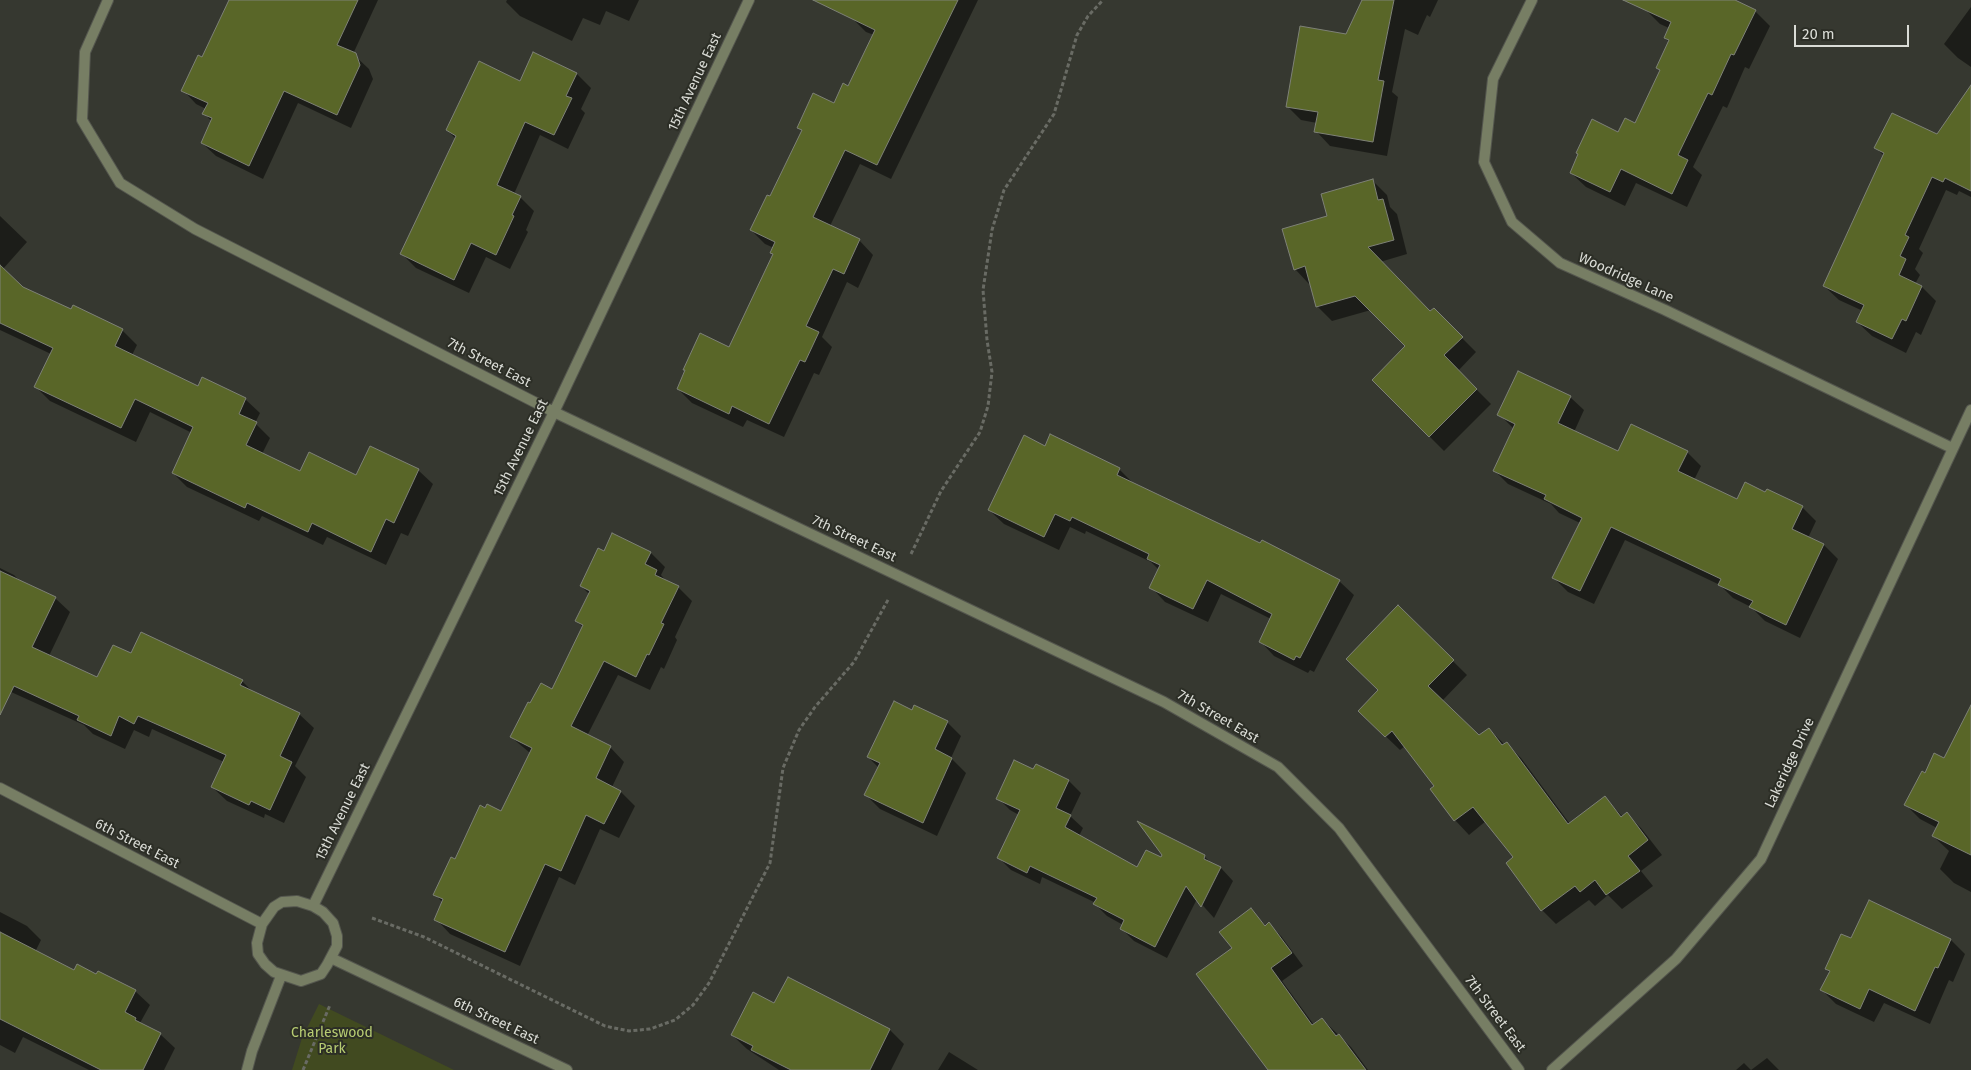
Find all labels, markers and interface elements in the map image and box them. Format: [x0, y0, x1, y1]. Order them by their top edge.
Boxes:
scale bar [1796, 15, 1911, 47]
text: 20 m [1802, 25, 1835, 43]
street label: 15th Avenue East [665, 30, 725, 134]
street label: Woodridge Lane [1576, 249, 1676, 307]
street label: 7th Street East [445, 335, 533, 391]
street label: 15th Avenue East [490, 396, 552, 500]
street label: 7th Street East [809, 512, 899, 566]
street label: 7th Street East [1174, 687, 1262, 747]
street label: Lakeridge Drive [1762, 715, 1818, 811]
street label: 15th Avenue East [312, 760, 374, 864]
street label: 6th Street East [92, 816, 182, 872]
street label: 7th Street East [1461, 973, 1529, 1055]
street label: 6th Street East [451, 994, 541, 1048]
park label: Charleswood Park [291, 1025, 373, 1058]

